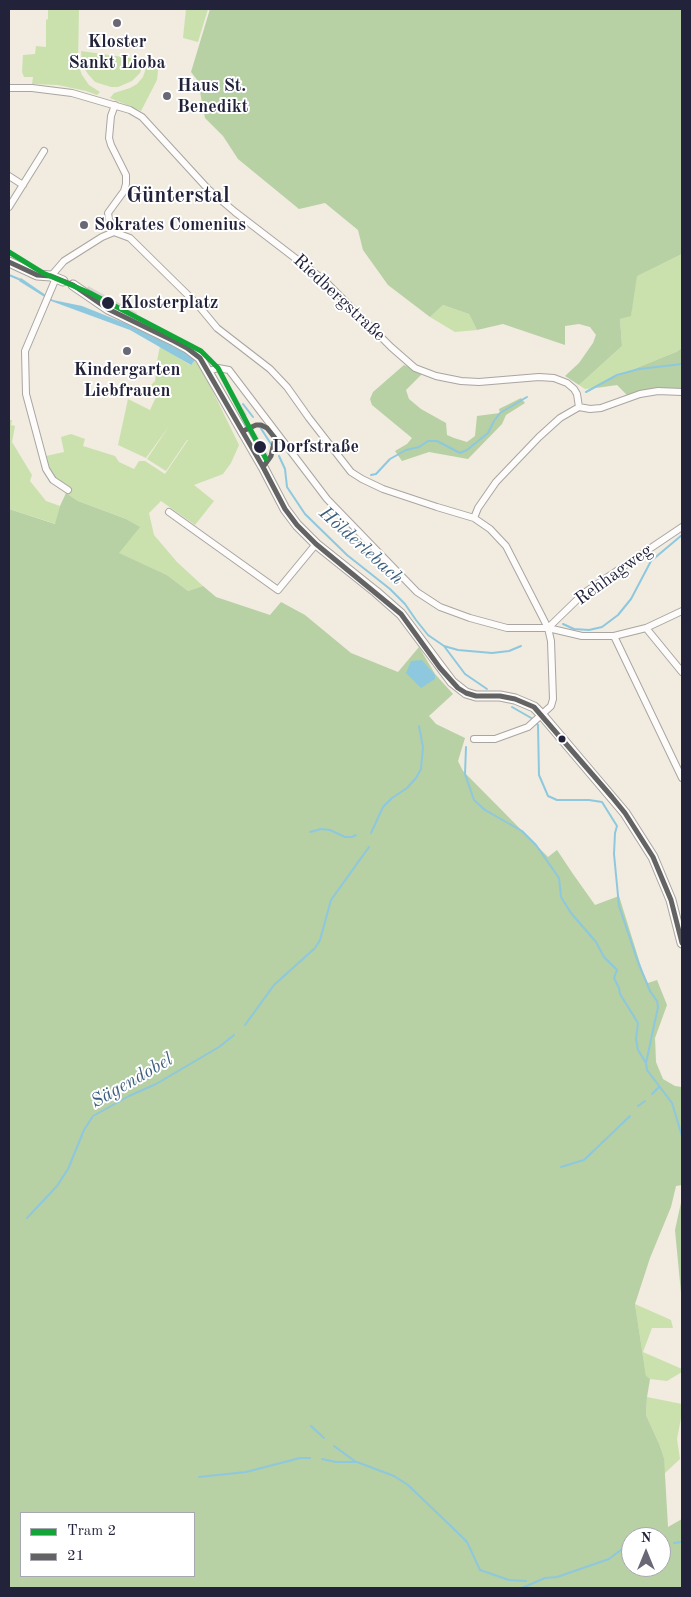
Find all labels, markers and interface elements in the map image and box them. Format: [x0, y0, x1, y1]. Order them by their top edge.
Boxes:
marker: Kloster Sankt Lioba [111, 17, 123, 29]
place label: Kloster Sankt Lioba [68, 31, 166, 74]
place label: Haus St. Benedikt [177, 75, 248, 118]
marker: Haus St. Benedikt [161, 90, 173, 102]
district label: Günterstal [126, 183, 230, 209]
place label: Sokrates Comenius [94, 214, 246, 236]
marker: Sokrates Comenius [78, 219, 90, 231]
street label: Riedbergstraße [288, 250, 390, 346]
place label: Klosterplatz [120, 292, 218, 314]
marker: Klosterplatz [100, 295, 116, 311]
marker: Kindergarten Liebfrauen [121, 345, 133, 357]
place label: Kindergarten Liebfrauen [73, 359, 181, 402]
place label: Dorfstraße [272, 436, 359, 458]
marker: Dorfstraße [252, 439, 268, 455]
water label: Hölderlebach [314, 502, 408, 590]
street label: Rehhagweg [571, 540, 657, 610]
unlabelled marker [557, 734, 567, 744]
water label: Sägendobel [87, 1048, 177, 1114]
legend [20, 1512, 195, 1577]
text: Tram 2 [67, 1524, 116, 1539]
north arrow [621, 1527, 671, 1577]
text: N [641, 1531, 651, 1545]
text: 21 [67, 1549, 84, 1564]

